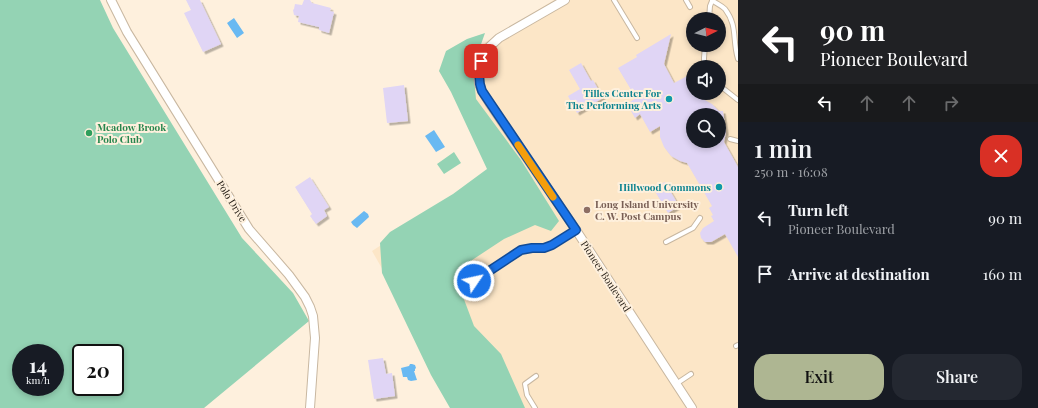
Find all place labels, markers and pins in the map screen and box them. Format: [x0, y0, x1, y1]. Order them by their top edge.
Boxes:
pin [464, 44, 498, 78]
place label: Tilles Center For The Performing Arts [566, 86, 661, 112]
marker: Tilles Center For The Performing Arts [664, 94, 674, 104]
place label: Meadow Brook Polo Club [97, 120, 166, 146]
marker: Meadow Brook Polo Club [84, 128, 94, 138]
place label: Hillwood Commons [619, 180, 711, 194]
marker: Hillwood Commons [714, 182, 724, 192]
place label: Long Island University C. W. Post Campus [595, 197, 700, 223]
marker: Long Island University C. W. Post Campus [582, 205, 592, 215]

